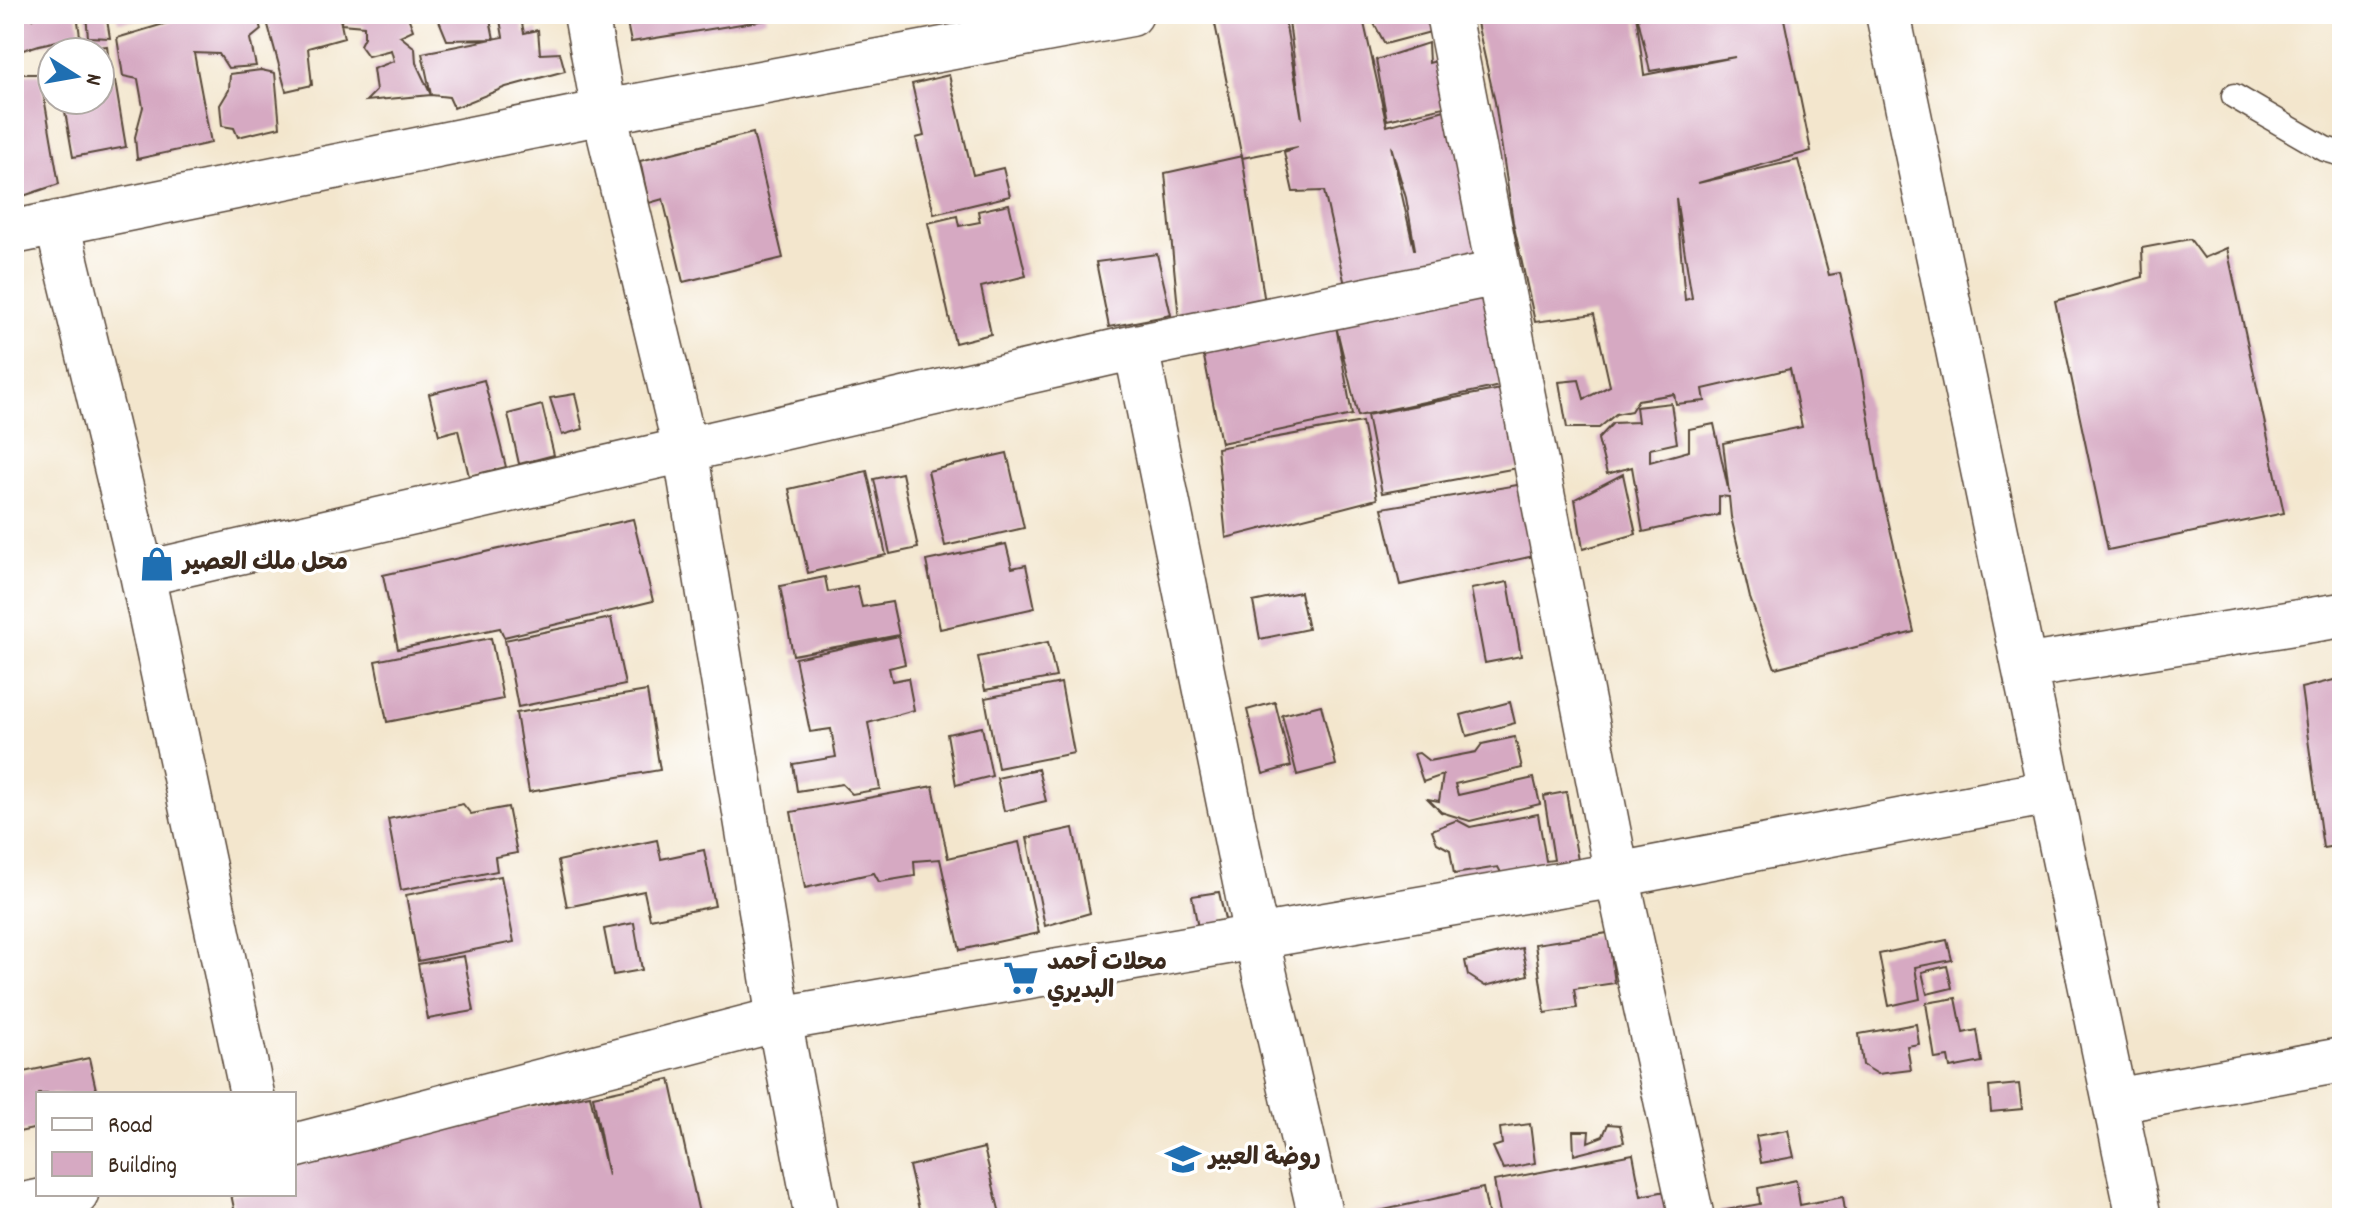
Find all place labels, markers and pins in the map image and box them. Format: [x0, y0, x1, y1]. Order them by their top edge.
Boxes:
shop icon: محل ملك العصير [138, 545, 176, 583]
place label: محل ملك العصير [181, 547, 348, 581]
place label: محلات أحمد البديري [1047, 946, 1167, 1009]
supermarket icon: محلات أحمد البديري [1002, 959, 1040, 997]
school or university icon: روضة العبير [1164, 1140, 1202, 1178]
place label: روضة العبير [1207, 1142, 1321, 1176]

